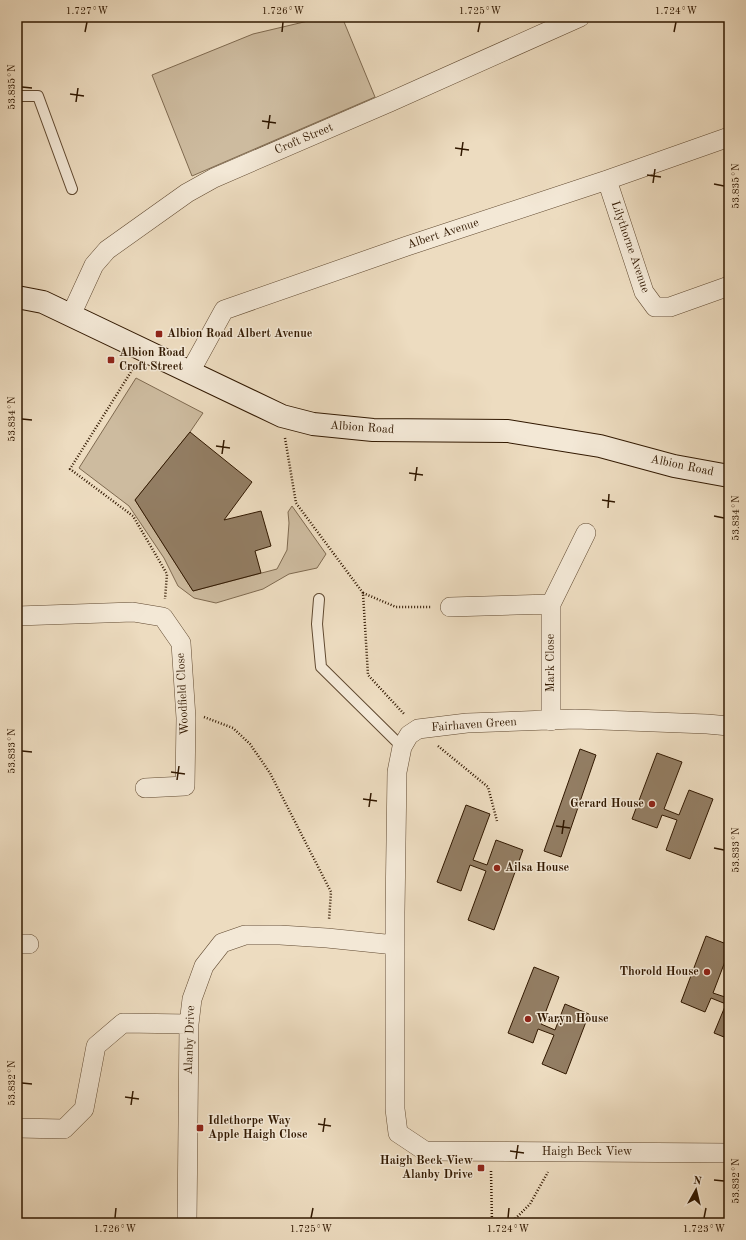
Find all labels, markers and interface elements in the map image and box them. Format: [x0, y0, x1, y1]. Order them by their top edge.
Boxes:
text: 1.727°W [66, 6, 109, 16]
text: 1.726°W [262, 6, 305, 16]
text: 1.725°W [459, 6, 502, 16]
text: 1.724°W [655, 6, 698, 16]
text: 53.835°N [7, 64, 17, 110]
street label: Croft Street [273, 121, 335, 157]
text: 53.835°N [731, 163, 741, 209]
street label: Lilythorne Avenue [609, 200, 651, 295]
street label: Albert Avenue [406, 217, 481, 251]
place label: Albion Road Albert Avenue [167, 328, 313, 340]
marker: Albion Road Albert Avenue [154, 329, 164, 339]
place label: Albion Road Croft Street [119, 347, 186, 373]
marker: Albion Road Croft Street [106, 355, 116, 365]
text: 53.834°N [7, 396, 17, 442]
street label: Albion Road [329, 420, 395, 436]
street label: Albion Road [649, 453, 715, 479]
text: 53.834°N [731, 495, 741, 541]
street label: Mark Close [545, 633, 557, 692]
street label: Woodfield Close [175, 652, 191, 736]
street label: Fairhaven Green [431, 716, 518, 734]
text: 53.833°N [7, 728, 17, 774]
place label: Gerard House [570, 798, 644, 810]
marker: Gerard House [647, 799, 657, 809]
text: 53.833°N [731, 827, 741, 873]
place label: Ailsa House [505, 862, 570, 874]
marker: Ailsa House [492, 863, 502, 873]
place label: Thorold House [620, 966, 699, 978]
marker: Thorold House [702, 967, 712, 977]
street label: Alanby Drive [183, 1005, 197, 1075]
place label: Waryn House [536, 1013, 609, 1025]
marker: Waryn House [523, 1014, 533, 1024]
text: 53.832°N [7, 1060, 17, 1106]
place label: Idlethorpe Way Apple Haigh Close [208, 1115, 308, 1141]
marker: Idlethorpe Way Apple Haigh Close [195, 1123, 205, 1133]
street label: Haigh Beck View [542, 1146, 633, 1158]
place label: Haigh Beck View Alanby Drive [380, 1155, 474, 1181]
text: 53.832°N [731, 1158, 741, 1204]
marker: Haigh Beck View Alanby Drive [476, 1163, 486, 1173]
north arrow [676, 1170, 716, 1210]
text: N [692, 1176, 703, 1188]
text: 1.726°W [94, 1224, 137, 1234]
text: 1.725°W [290, 1224, 333, 1234]
text: 1.724°W [487, 1224, 530, 1234]
text: 1.723°W [683, 1224, 726, 1234]

